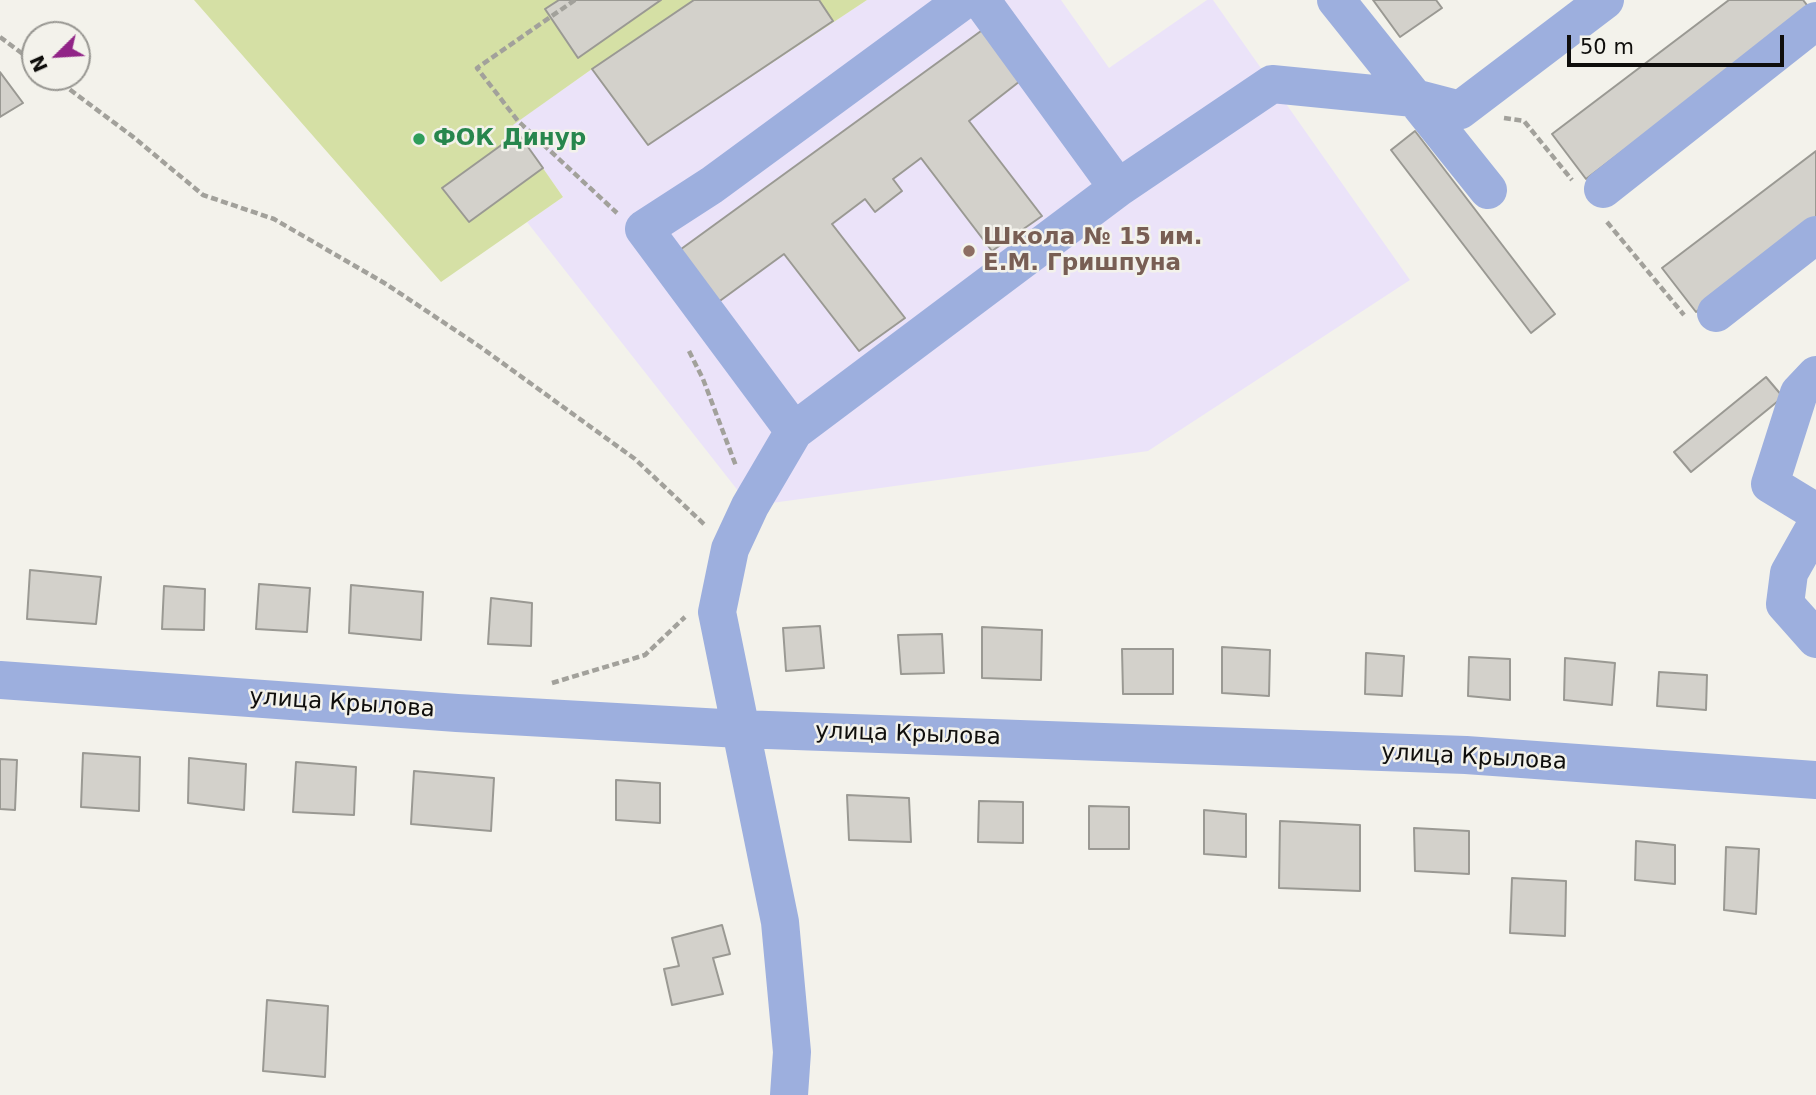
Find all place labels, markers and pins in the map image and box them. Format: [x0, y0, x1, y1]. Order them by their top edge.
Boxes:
place label: ФОК Динур [433, 125, 586, 153]
marker: ФОК Динур [411, 131, 427, 147]
place label: Школа № 15 им. Е.М. Гришпуна [983, 224, 1203, 278]
marker: Школа № 15 им. Е.М. Гришпуна [961, 243, 977, 259]

